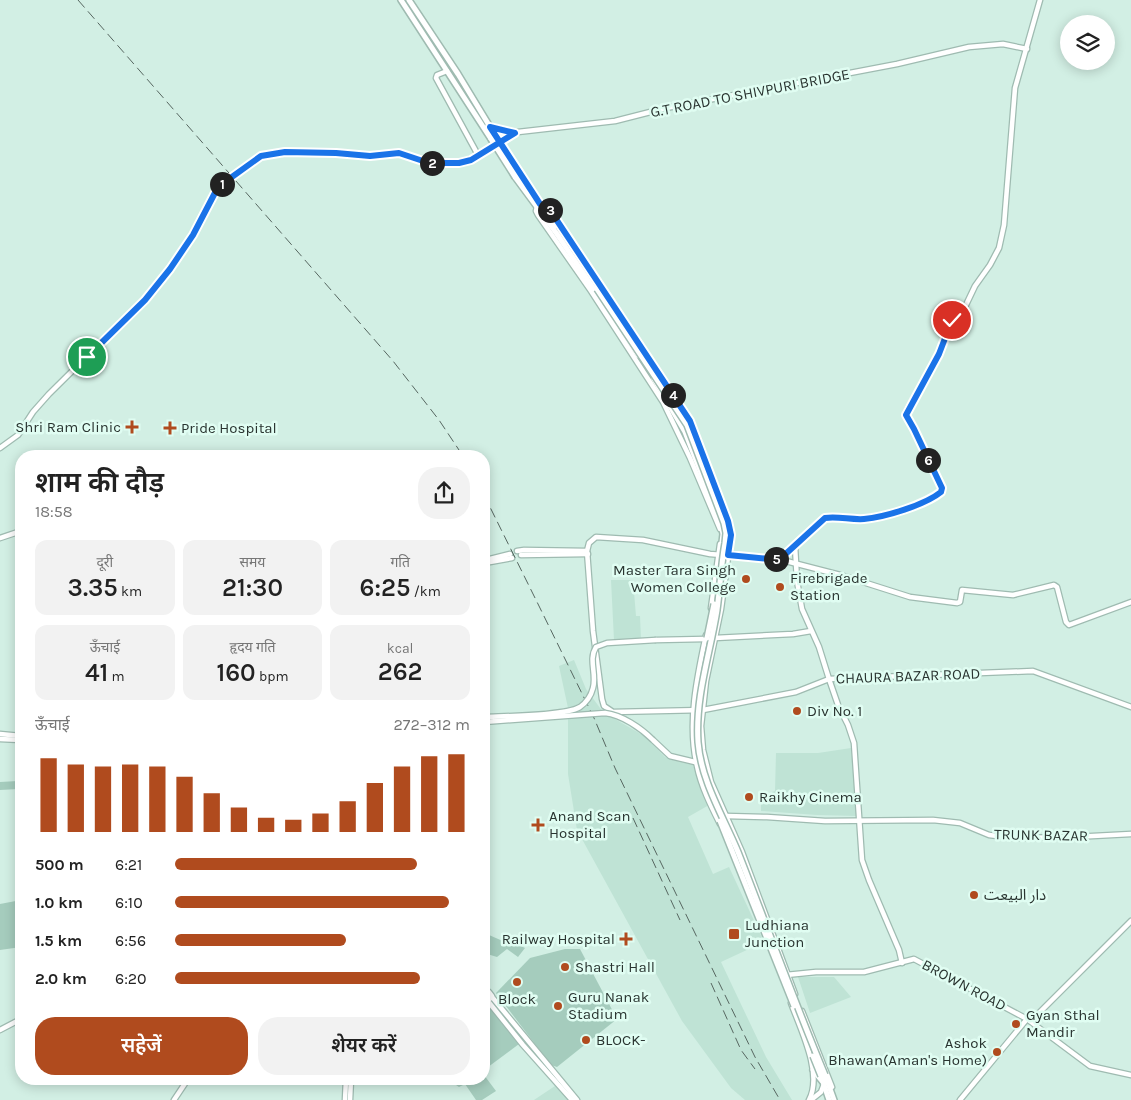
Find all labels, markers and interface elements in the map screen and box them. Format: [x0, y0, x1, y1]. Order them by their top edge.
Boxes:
map controls [1060, 15, 1115, 70]
button: layers [1060, 15, 1115, 70]
street label: G.T ROAD TO SHIVPURI BRIDGE [649, 65, 851, 121]
pin: 2 [420, 150, 444, 176]
text: 2 [428, 155, 437, 172]
pin: 1 [210, 172, 234, 196]
text: 1 [220, 176, 225, 193]
pin: 3 [538, 198, 562, 222]
text: 3 [546, 202, 555, 219]
pin [931, 299, 973, 341]
icon: check [938, 306, 966, 334]
pin [66, 336, 108, 378]
icon: arrive [73, 343, 101, 371]
pin: 4 [660, 382, 686, 408]
text: 4 [669, 387, 678, 404]
place label: Shri Ram Clinic [15, 418, 121, 436]
place label: Pride Hospital [181, 419, 277, 437]
marker: Shri Ram Clinic [125, 420, 139, 434]
marker: Pride Hospital [163, 421, 177, 435]
pin: 6 [916, 448, 940, 472]
text: 6 [924, 452, 933, 469]
text: शाम की दौड़ [35, 466, 164, 499]
button: share [418, 467, 470, 519]
text: 18:58 [35, 502, 73, 521]
pin: 5 [764, 546, 788, 572]
text: 5 [772, 551, 781, 568]
text: दूरी [96, 554, 113, 571]
text: समय [240, 554, 265, 571]
text: गति [390, 554, 410, 571]
place label: Master Tara Singh Women College [613, 561, 736, 596]
place label: Firebrigade Station [790, 569, 868, 604]
text: 3.35 [68, 573, 118, 602]
text: 21:30 [222, 573, 283, 602]
text: 6:25 [360, 573, 410, 602]
marker: Master Tara Singh Women College [740, 573, 752, 585]
marker: Firebrigade Station [774, 581, 786, 593]
text: km [118, 583, 142, 600]
text: /km [410, 583, 441, 600]
text: ऊँचाई [90, 639, 120, 656]
text: हृदय गति [229, 639, 276, 656]
text: kcal [387, 640, 414, 657]
text: 262 [378, 657, 423, 686]
text: 41 [85, 658, 108, 687]
text: 160 [216, 658, 256, 687]
street label: CHAURA BAZAR ROAD [835, 664, 981, 688]
text: m [108, 668, 125, 685]
text: bpm [256, 668, 289, 685]
place label: Div No. 1 [807, 702, 862, 720]
marker: Div No. 1 [791, 705, 803, 717]
text: ऊँचाई [35, 715, 70, 734]
text: 272–312 m [394, 715, 470, 734]
place label: Raikhy Cinema [759, 788, 862, 806]
marker: Raikhy Cinema [743, 791, 755, 803]
place label: Anand Scan Hospital [549, 807, 631, 842]
marker: Anand Scan Hospital [531, 818, 545, 832]
street label: TRUNK BAZAR [994, 825, 1088, 845]
text: 500 m [35, 855, 84, 874]
text: 6:21 [115, 855, 142, 874]
place label: دار البیعت [984, 886, 1046, 904]
marker: دار البیعت [968, 889, 980, 901]
text: 1.0 km [35, 893, 83, 912]
text: 6:10 [115, 893, 143, 912]
place label: Ludhiana Junction [745, 916, 809, 951]
marker: Ludhiana Junction [727, 927, 741, 941]
place label: Railway Hospital [502, 930, 615, 948]
text: 1.5 km [35, 931, 82, 950]
text: 6:56 [115, 931, 146, 950]
marker: Railway Hospital [619, 932, 633, 946]
street label: BROWN ROAD [919, 955, 1009, 1015]
place label: Shastri Hall [575, 958, 655, 976]
marker: Shastri Hall [559, 961, 571, 973]
text: 2.0 km [35, 969, 87, 988]
text: 6:20 [115, 969, 147, 988]
marker: Block [511, 976, 523, 988]
place label: Guru Nanak Stadium [568, 988, 649, 1023]
place label: Block [498, 990, 536, 1008]
marker: Guru Nanak Stadium [552, 1000, 564, 1012]
place label: Gyan Sthal Mandir [1026, 1006, 1100, 1041]
button: सहेजें [35, 1017, 248, 1075]
button: शेयर करें [258, 1017, 470, 1075]
marker: Gyan Sthal Mandir [1010, 1018, 1022, 1030]
place label: BLOCK- [596, 1031, 646, 1049]
marker: BLOCK- [580, 1034, 592, 1046]
place label: Ashok Bhawan(Aman's Home) [828, 1034, 987, 1069]
marker: Ashok Bhawan(Aman's Home) [991, 1046, 1003, 1058]

